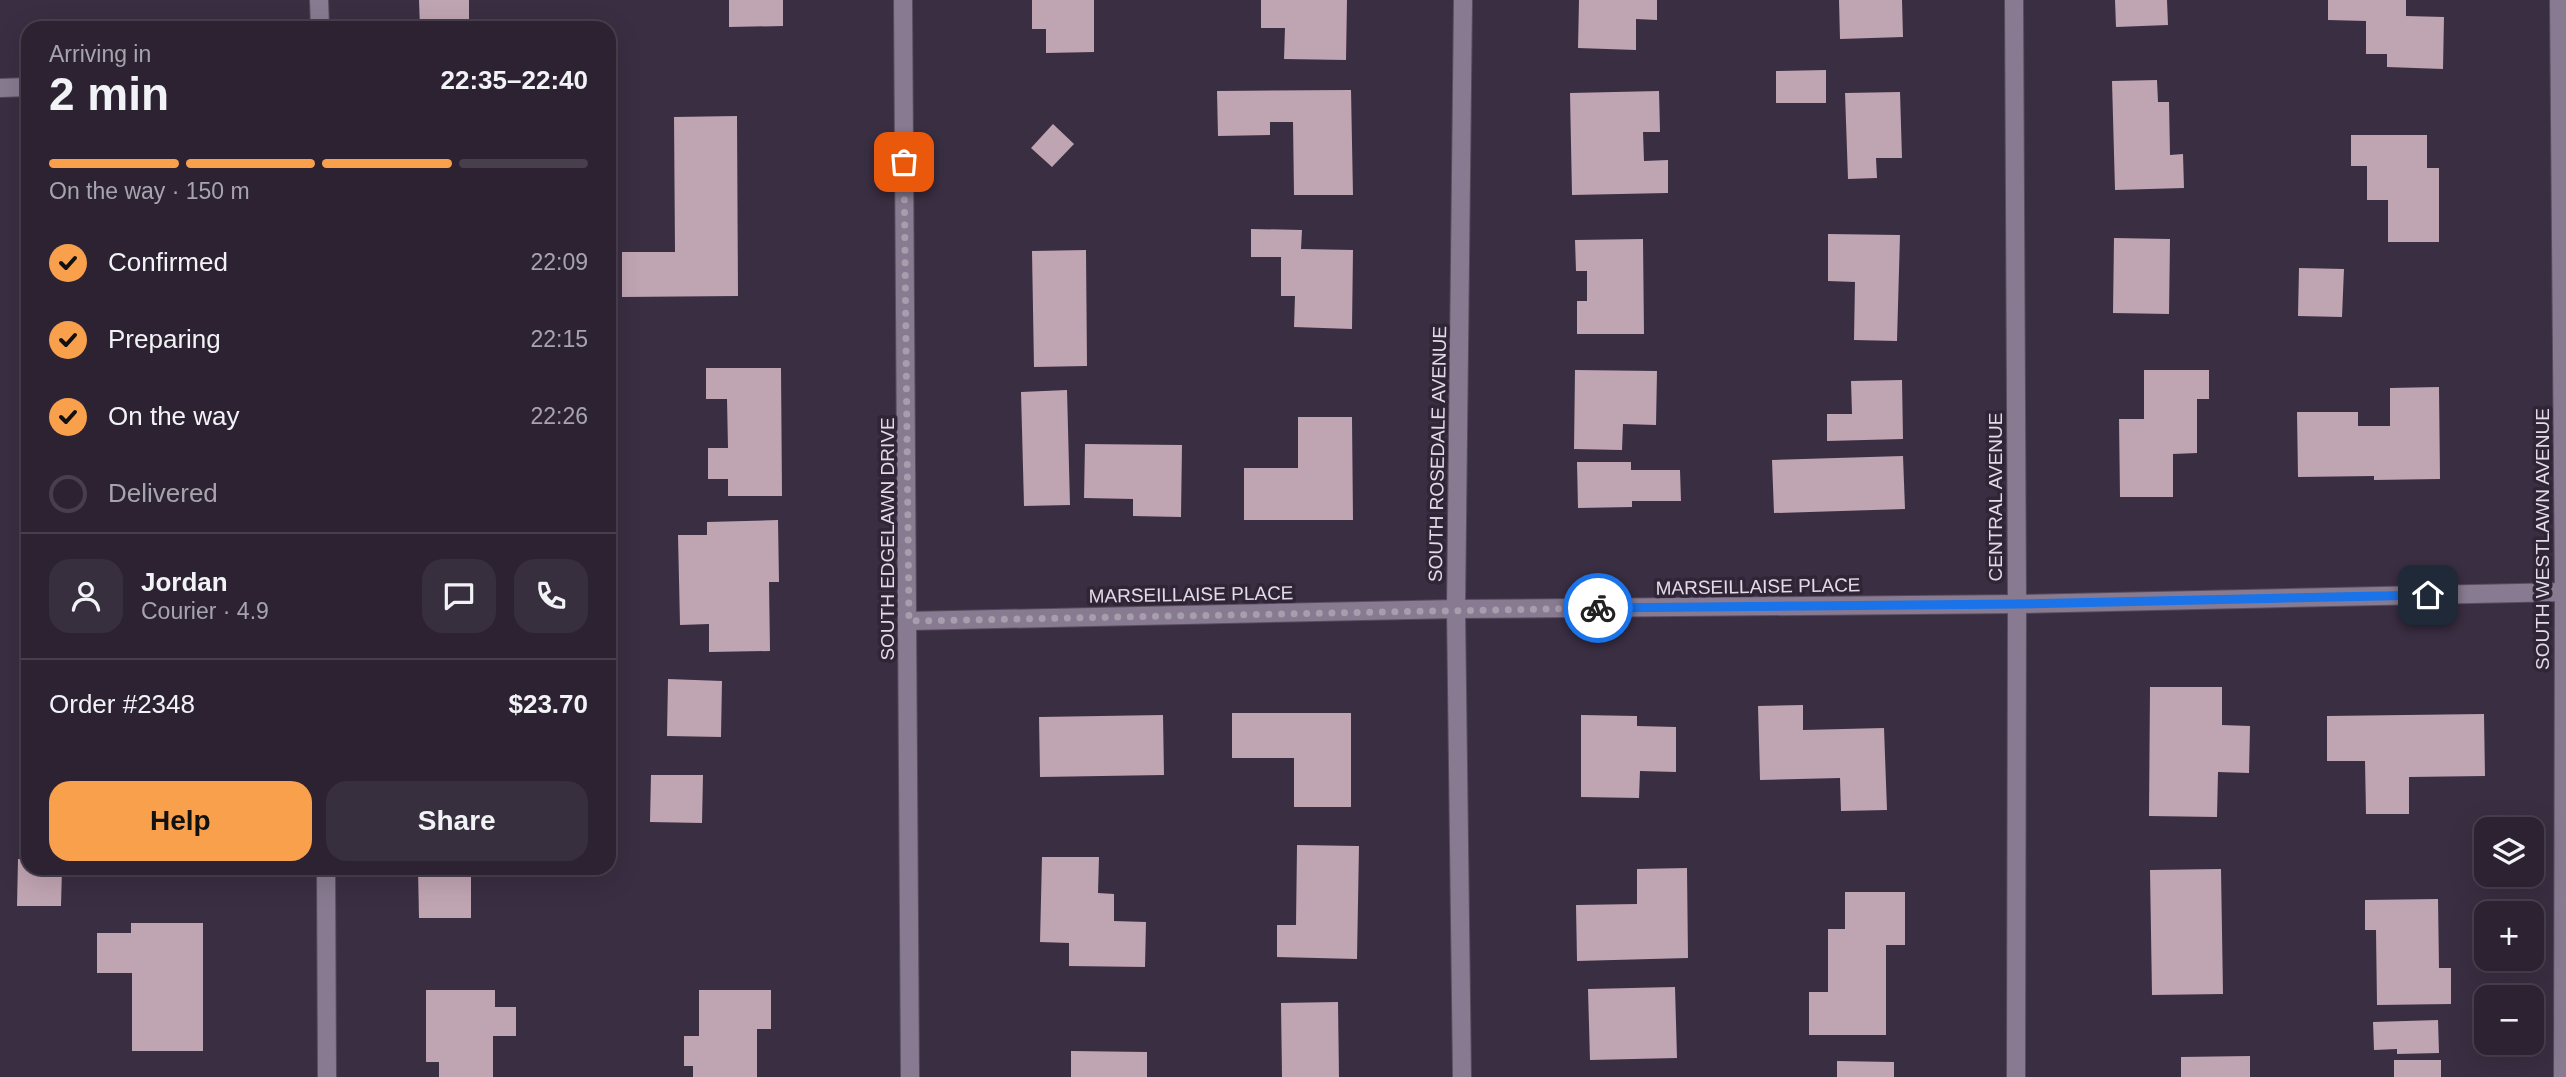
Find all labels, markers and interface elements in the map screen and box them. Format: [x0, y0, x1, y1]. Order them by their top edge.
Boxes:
text: Arriving in [49, 41, 151, 67]
text: 22:35–22:40 [441, 65, 588, 95]
text: 2 min [49, 68, 169, 120]
pin [874, 132, 934, 192]
icon: bag [885, 143, 923, 181]
text: On the way · 150 m [49, 178, 250, 204]
icon: check [49, 244, 87, 282]
text: Confirmed [108, 247, 228, 277]
text: 22:09 [530, 249, 588, 275]
icon: check [49, 321, 87, 359]
text: Preparing [108, 324, 221, 354]
text: 22:15 [530, 326, 588, 352]
street label: SOUTH ROSEDALE AVENUE [1425, 326, 1450, 582]
icon: check [49, 398, 87, 436]
text: On the way [108, 401, 240, 431]
text: 22:26 [530, 403, 588, 429]
street label: SOUTH WESTLAWN AVENUE [2532, 408, 2553, 670]
street label: CENTRAL AVENUE [1985, 413, 2006, 581]
street label: SOUTH EDGELAWN DRIVE [877, 417, 898, 661]
text: Delivered [108, 478, 218, 508]
button: person [49, 559, 123, 633]
button: chat [422, 559, 496, 633]
button: phone [514, 559, 588, 633]
pin [2398, 565, 2458, 625]
text: Jordan [141, 567, 228, 597]
courier [1563, 573, 1633, 643]
street label: MARSEILLAISE PLACE [1655, 574, 1861, 599]
icon: home [2409, 576, 2447, 614]
street label: MARSEILLAISE PLACE [1088, 582, 1294, 607]
icon: bike [1579, 589, 1617, 627]
text: Courier · 4.9 [141, 598, 269, 624]
text: Order #2348 [49, 689, 195, 719]
text: $23.70 [508, 689, 588, 719]
button: Help [49, 781, 312, 861]
button: Share [326, 781, 588, 861]
map controls [2474, 817, 2544, 1055]
button: layers [2474, 817, 2544, 887]
button: + [2474, 901, 2544, 971]
button: − [2474, 985, 2544, 1055]

